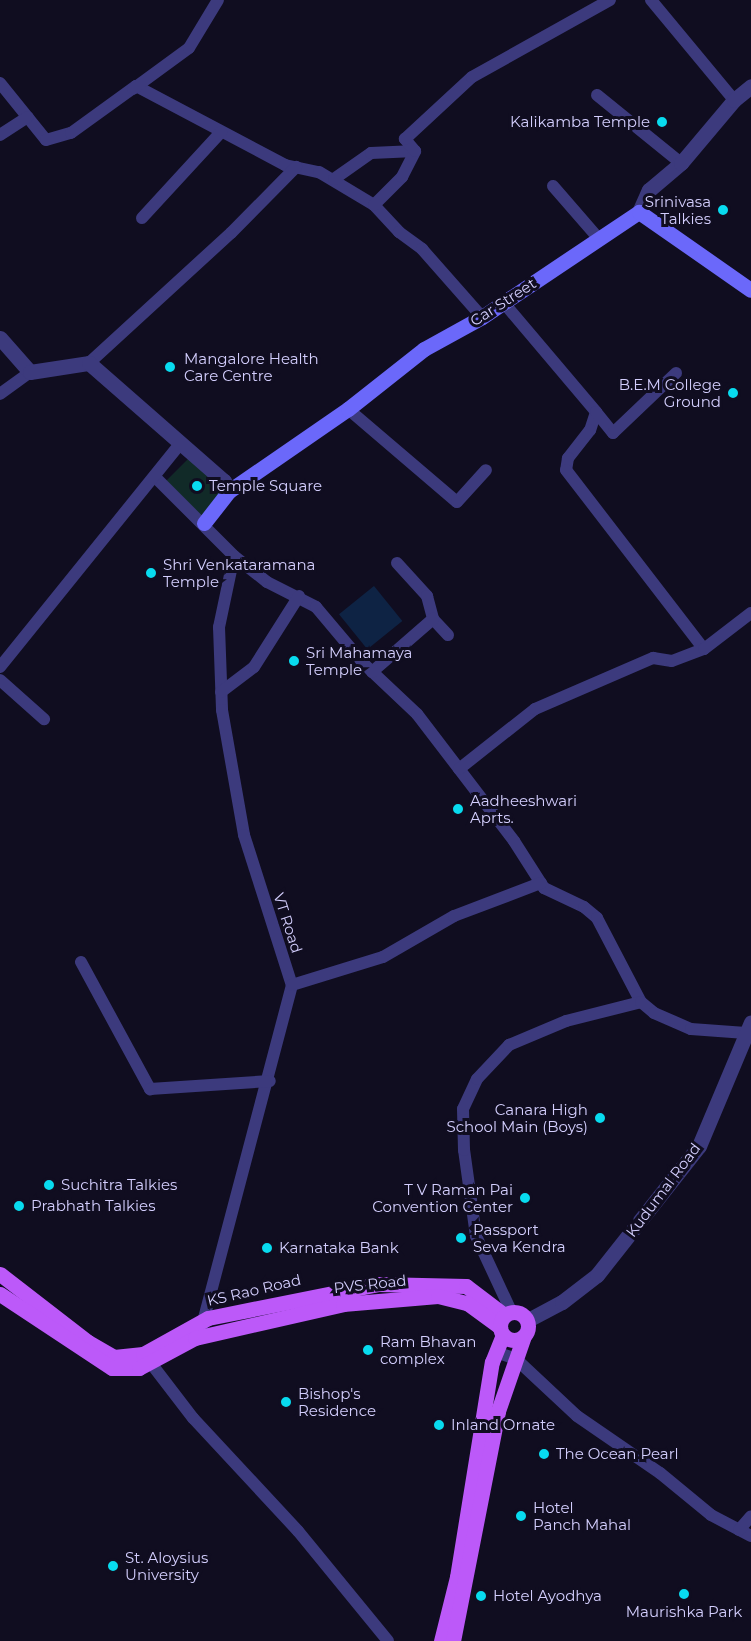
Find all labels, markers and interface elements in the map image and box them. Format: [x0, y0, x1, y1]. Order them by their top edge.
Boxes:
place label: Kalikamba Temple [510, 113, 650, 131]
marker: Kalikamba Temple [655, 115, 669, 129]
place label: Srinivasa Talkies [645, 192, 711, 227]
marker: Srinivasa Talkies [716, 203, 730, 217]
street label: Car Street [467, 274, 539, 330]
place label: Mangalore Health Care Centre [184, 349, 319, 384]
marker: Mangalore Health Care Centre [161, 358, 179, 376]
place label: B.E.M College Ground [619, 375, 721, 410]
marker: B.E.M College Ground [726, 386, 740, 400]
place label: Temple Square [209, 477, 322, 495]
marker: Temple Square [190, 479, 204, 493]
place label: Shri Venkataramana Temple [163, 555, 315, 590]
marker: Shri Venkataramana Temple [144, 566, 158, 580]
place label: Sri Mahamaya Temple [306, 643, 412, 678]
marker: Sri Mahamaya Temple [287, 654, 301, 668]
place label: Aadheeshwari Aprts. [470, 791, 577, 826]
marker: Aadheeshwari Aprts. [451, 802, 465, 816]
street label: VT Road [270, 891, 306, 955]
place label: Canara High School Main (Boys) [447, 1100, 588, 1135]
marker: Canara High School Main (Boys) [593, 1111, 607, 1125]
street label: Kudumal Road [622, 1140, 704, 1240]
place label: Suchitra Talkies [61, 1176, 177, 1194]
marker: Suchitra Talkies [42, 1178, 56, 1192]
place label: T V Raman Pai Convention Center [372, 1180, 513, 1215]
marker: T V Raman Pai Convention Center [518, 1191, 532, 1205]
place label: Prabhath Talkies [31, 1197, 155, 1215]
marker: Prabhath Talkies [12, 1199, 26, 1213]
place label: Passport Seva Kendra [473, 1220, 566, 1255]
marker: Passport Seva Kendra [454, 1231, 468, 1245]
place label: Karnataka Bank [279, 1239, 399, 1257]
marker: Karnataka Bank [260, 1241, 274, 1255]
street label: KS Rao Road [205, 1270, 303, 1310]
street label: PVS Road [333, 1271, 407, 1297]
place label: Ram Bhavan complex [380, 1332, 476, 1367]
marker: Ram Bhavan complex [361, 1343, 375, 1357]
place label: Bishop's Residence [298, 1384, 376, 1419]
marker: Bishop's Residence [279, 1395, 293, 1409]
place label: Inland Ornate [451, 1416, 555, 1434]
marker: Inland Ornate [432, 1418, 446, 1432]
place label: The Ocean Pearl [556, 1445, 679, 1463]
marker: The Ocean Pearl [537, 1447, 551, 1461]
place label: Hotel Panch Mahal [533, 1498, 631, 1533]
marker: Hotel Panch Mahal [514, 1509, 528, 1523]
place label: St. Aloysius University [125, 1548, 208, 1583]
marker: St. Aloysius University [106, 1559, 120, 1573]
place label: Hotel Ayodhya [493, 1587, 602, 1605]
marker: Maurishka Park [677, 1587, 691, 1601]
marker: Hotel Ayodhya [474, 1589, 488, 1603]
place label: Maurishka Park [626, 1603, 742, 1621]

